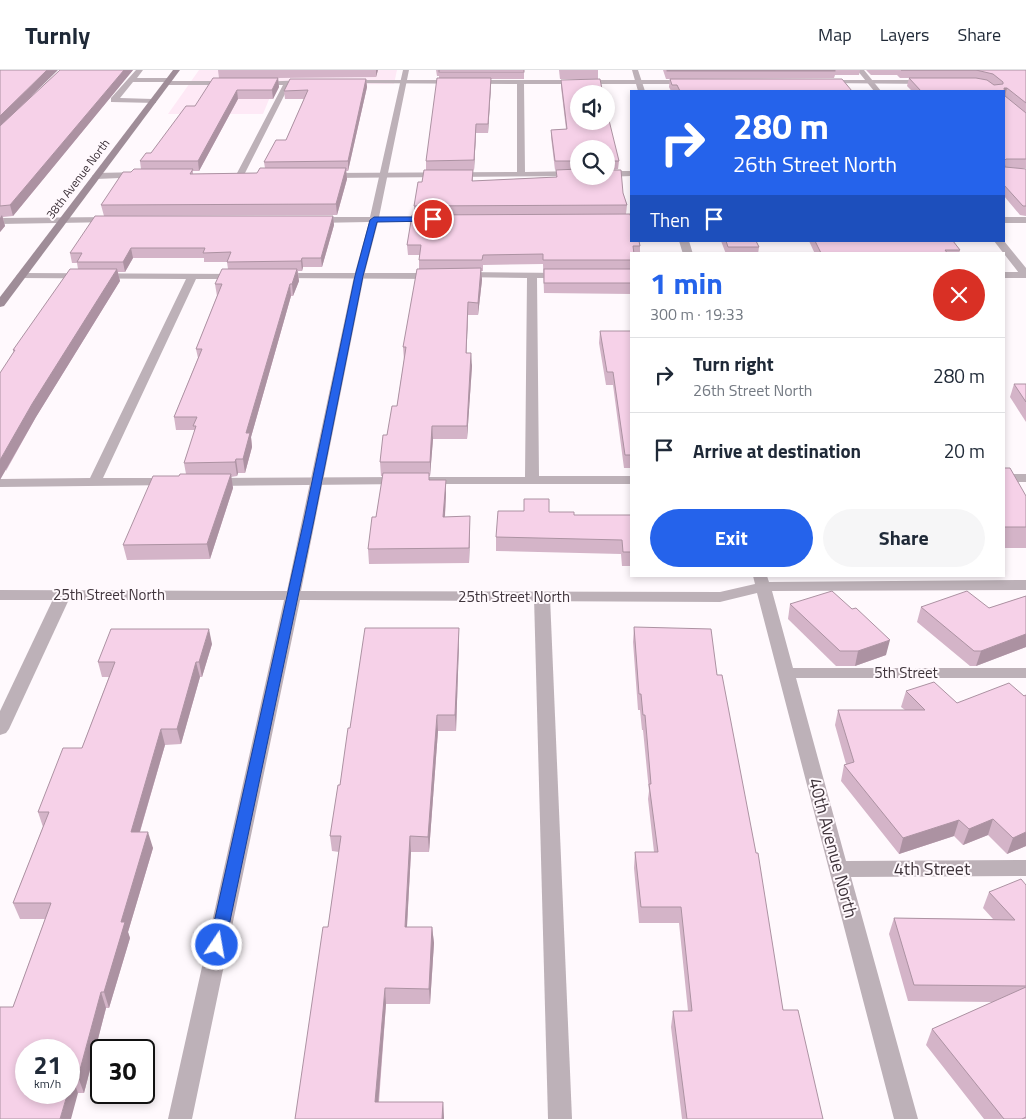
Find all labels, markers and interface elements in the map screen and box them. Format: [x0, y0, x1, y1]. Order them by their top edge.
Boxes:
text: Turnly [25, 17, 90, 53]
text: Map [818, 21, 852, 48]
text: Layers [880, 21, 929, 48]
text: Share [957, 21, 1001, 48]
map controls [570, 85, 615, 185]
button: sound [570, 85, 615, 130]
text: 280 m [733, 99, 829, 153]
icon: right [650, 110, 715, 175]
street label: 38th Avenue North [41, 135, 114, 223]
button: search [570, 140, 615, 185]
text: 26th Street North [733, 147, 897, 181]
pin [412, 198, 454, 240]
icon: arrive [419, 205, 447, 233]
text: Then [650, 205, 690, 234]
icon: arrive [700, 205, 728, 233]
text: 1 min [650, 260, 723, 306]
button: close [933, 269, 985, 321]
text: 300 m · 19:33 [650, 302, 744, 326]
text: Turn right [693, 349, 774, 378]
icon: right [650, 361, 678, 389]
text: 280 m [933, 361, 985, 390]
text: 26th Street North [693, 378, 812, 402]
icon: arrive [650, 436, 678, 464]
text: Arrive at destination [693, 436, 861, 465]
text: 20 m [944, 436, 985, 465]
button: Exit [650, 509, 813, 567]
button: Share [823, 509, 985, 567]
street label: 25th Street North [53, 583, 165, 606]
street label: 25th Street North [458, 585, 570, 608]
street label: 5th Street [874, 661, 939, 684]
street label: 40th Avenue North [802, 775, 865, 921]
street label: 4th Street [894, 855, 971, 882]
position arrow [190, 918, 242, 970]
speed limit sign: 30 [90, 1039, 155, 1104]
text: 21 [33, 1046, 62, 1084]
text: km/h [34, 1074, 61, 1093]

